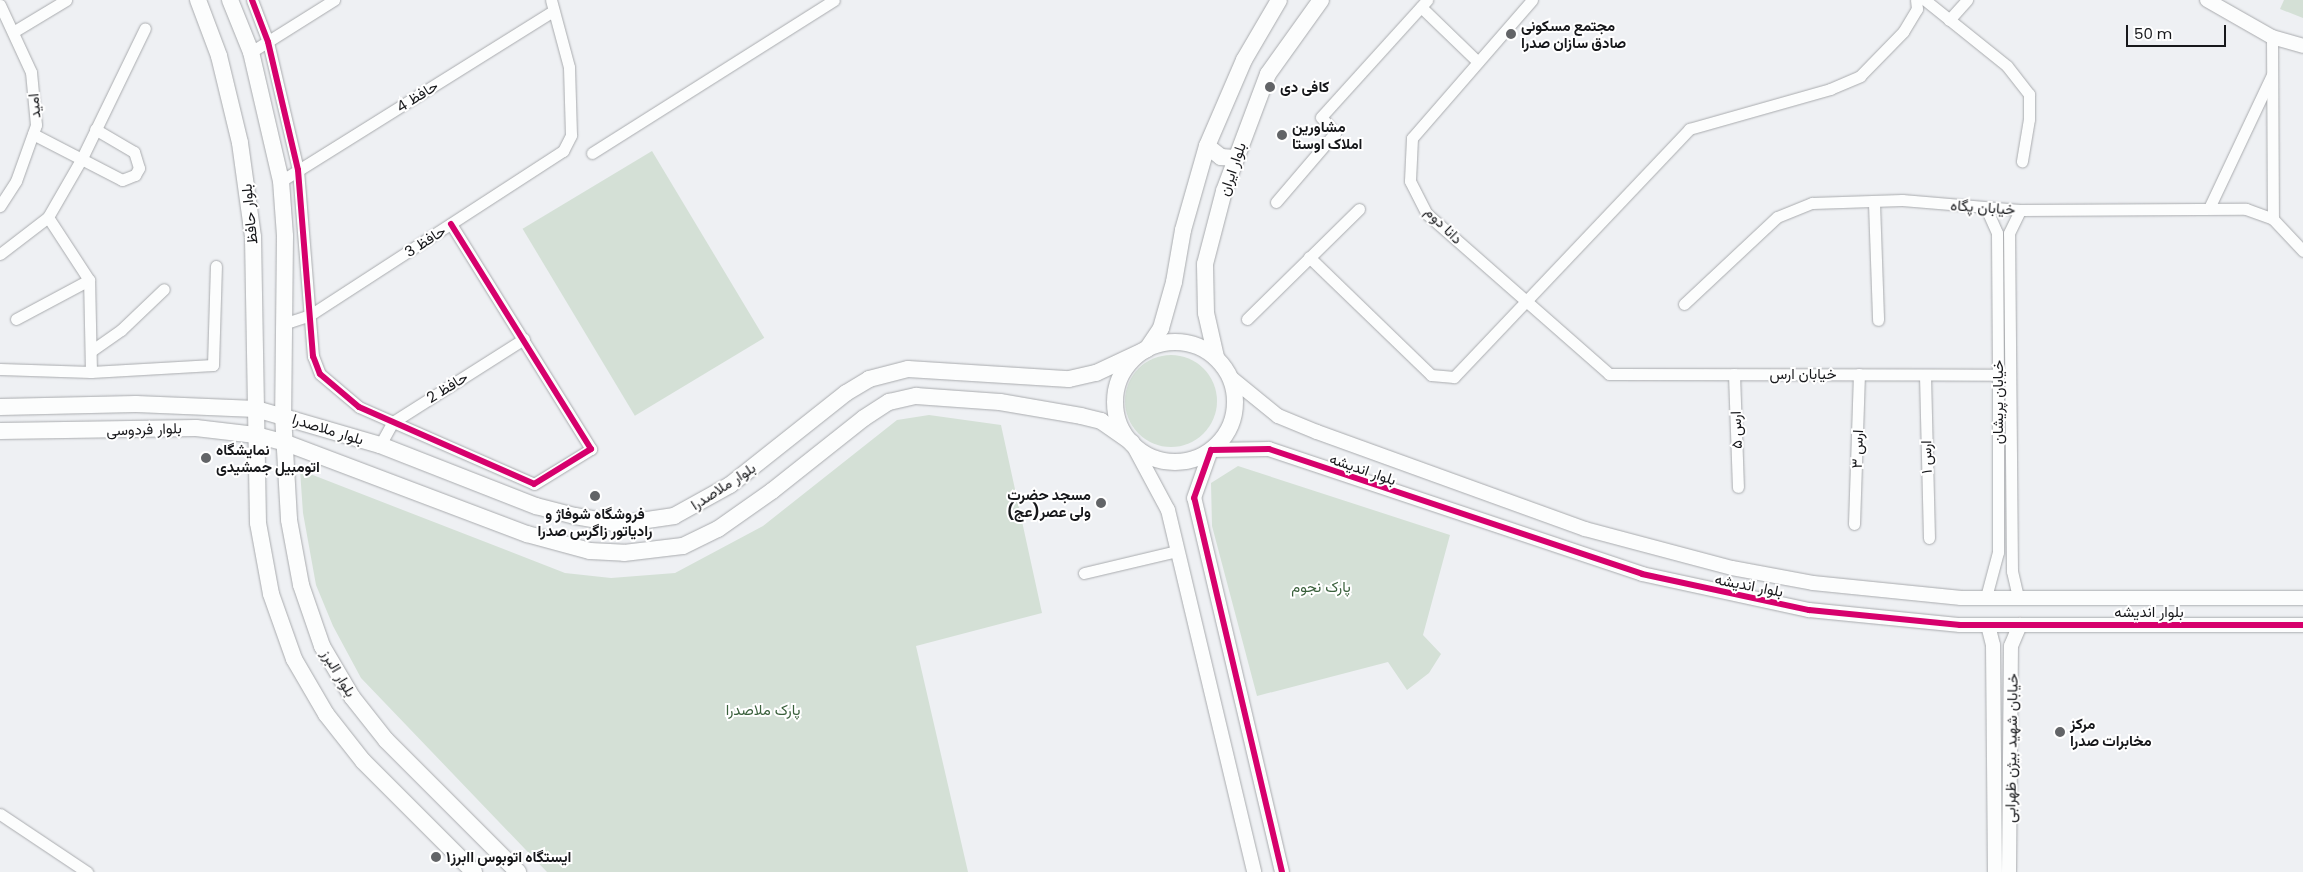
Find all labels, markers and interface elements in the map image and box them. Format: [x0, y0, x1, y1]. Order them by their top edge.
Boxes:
scale bar [2128, 15, 2228, 47]
place label: مجتمع مسکونی صادق سازان صدرا [1521, 16, 1626, 51]
text: 50 m [2134, 23, 2172, 44]
marker: مجتمع مسکونی صادق سازان صدرا [1505, 28, 1517, 40]
street label: حافظ 4 [393, 76, 441, 116]
place label: کافی دی [1280, 78, 1329, 96]
marker: کافی دی [1264, 81, 1276, 93]
street label: امید [24, 93, 44, 119]
place label: مشاورین املاک اوستا [1292, 117, 1363, 152]
marker: مشاورین املاک اوستا [1276, 129, 1288, 141]
street label: بلوار ایران [1214, 140, 1250, 198]
street label: بلوار حافظ [237, 183, 261, 245]
street label: خیابان پگاه [1950, 196, 2016, 218]
street label: دانا دوم [1422, 203, 1466, 247]
street label: حافظ 3 [401, 221, 449, 261]
street label: خیابان پریشان [1989, 360, 2007, 444]
street label: خیابان ارس [1769, 365, 1837, 383]
street label: حافظ 2 [423, 367, 471, 407]
street label: بلوار ملاصدرا [290, 410, 366, 448]
street label: ارس ۵ [1726, 411, 1746, 449]
street label: بلوار فردوسی [106, 419, 182, 439]
street label: ارس ۳ [1847, 429, 1867, 469]
place label: نمایشگاه اتومبیل جمشیدی [216, 440, 320, 475]
street label: ارس ۱ [1917, 440, 1935, 474]
street label: بلوار اندیشه [1327, 449, 1399, 489]
marker: نمایشگاه اتومبیل جمشیدی [200, 452, 212, 464]
street label: بلوار ملاصدرا [687, 458, 759, 514]
place label: مسجد حضرت ولی عصر(عج) [1007, 485, 1091, 520]
marker: فروشگاه شوفاژ و رادیاتور زاگرس صدرا [589, 490, 601, 502]
marker: مسجد حضرت ولی عصر(عج) [1095, 497, 1107, 509]
place label: فروشگاه شوفاژ و رادیاتور زاگرس صدرا [537, 504, 653, 539]
street label: بلوار اندیشه [1713, 570, 1785, 600]
park label: پارک نجوم [1291, 578, 1351, 596]
street label: بلوار اندیشه [2114, 603, 2184, 621]
street label: بلوار البرز [318, 646, 360, 700]
street label: خیابان شهید بیژن ظهرابی [2001, 673, 2021, 823]
park label: پارک ملاصدرا [726, 701, 800, 719]
place label: مرکز مخابرات صدرا [2070, 714, 2152, 749]
marker: مرکز مخابرات صدرا [2054, 726, 2066, 738]
place label: ایستگاه اتوبوس اابرز۱ [446, 848, 571, 866]
marker: ایستگاه اتوبوس اابرز۱ [430, 851, 442, 863]

